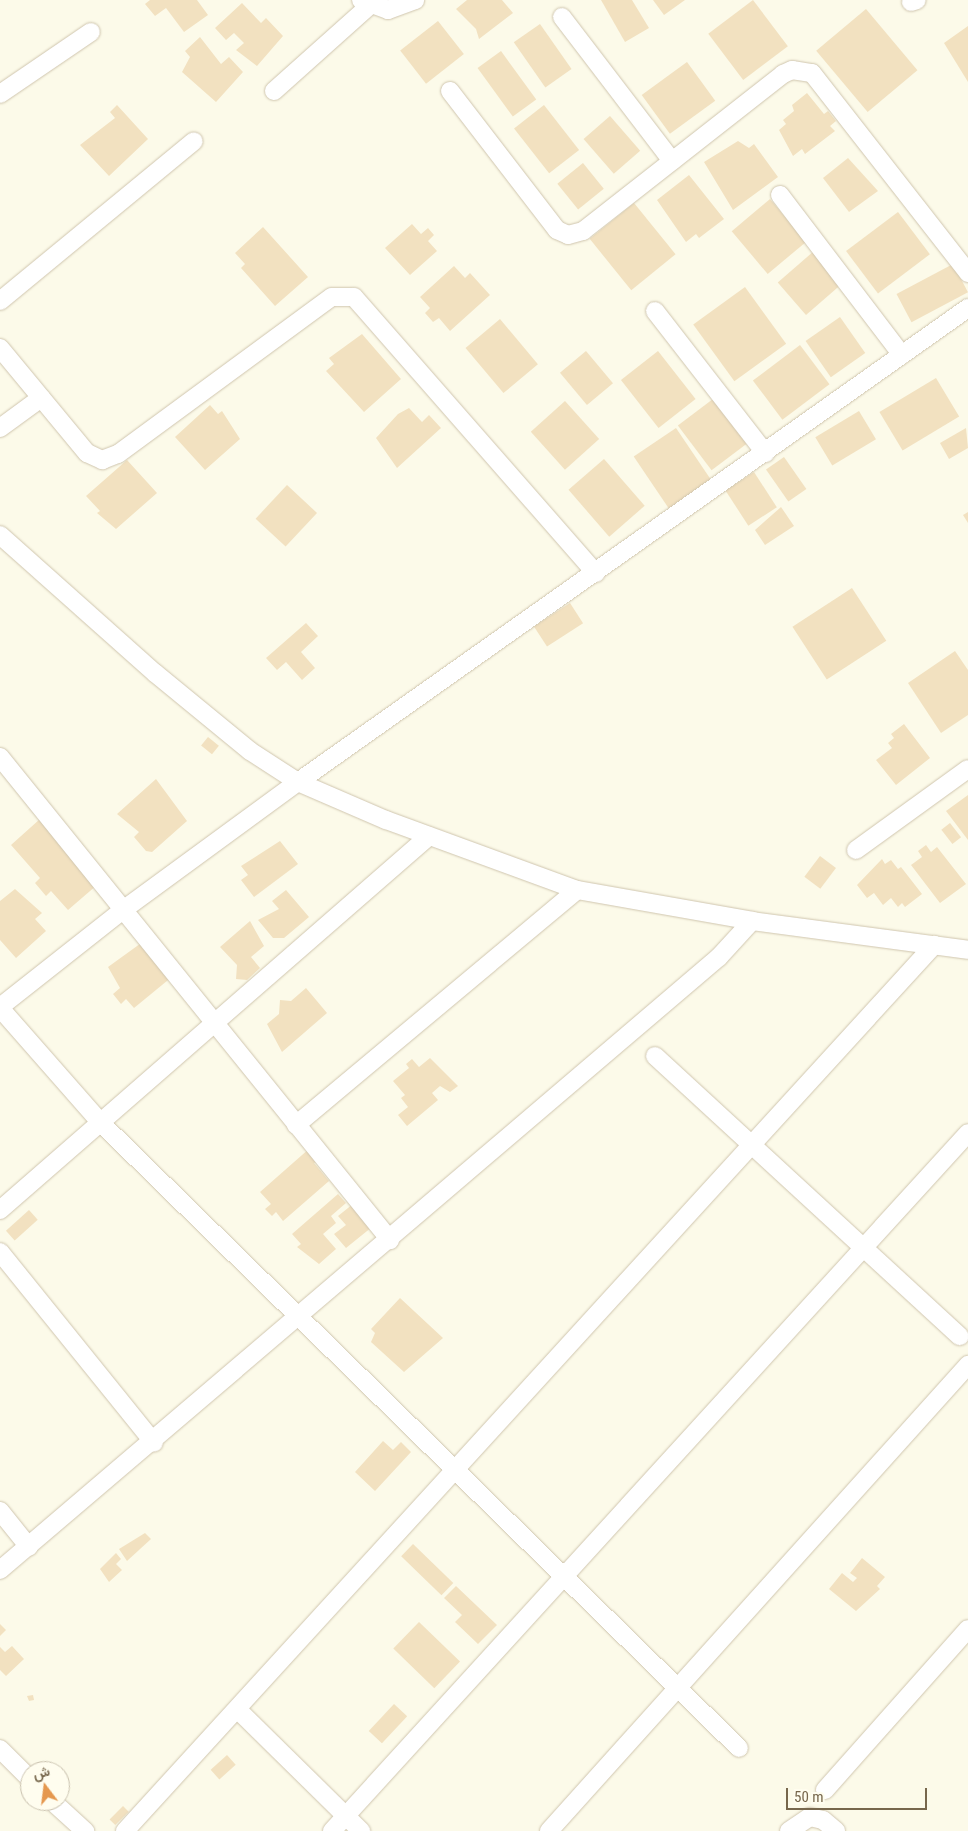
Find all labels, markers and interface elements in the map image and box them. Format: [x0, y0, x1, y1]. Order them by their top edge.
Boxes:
north arrow [20, 1761, 70, 1811]
text: ش [31, 1763, 52, 1782]
scale bar [788, 1778, 929, 1810]
text: 50 m [794, 1788, 824, 1806]

